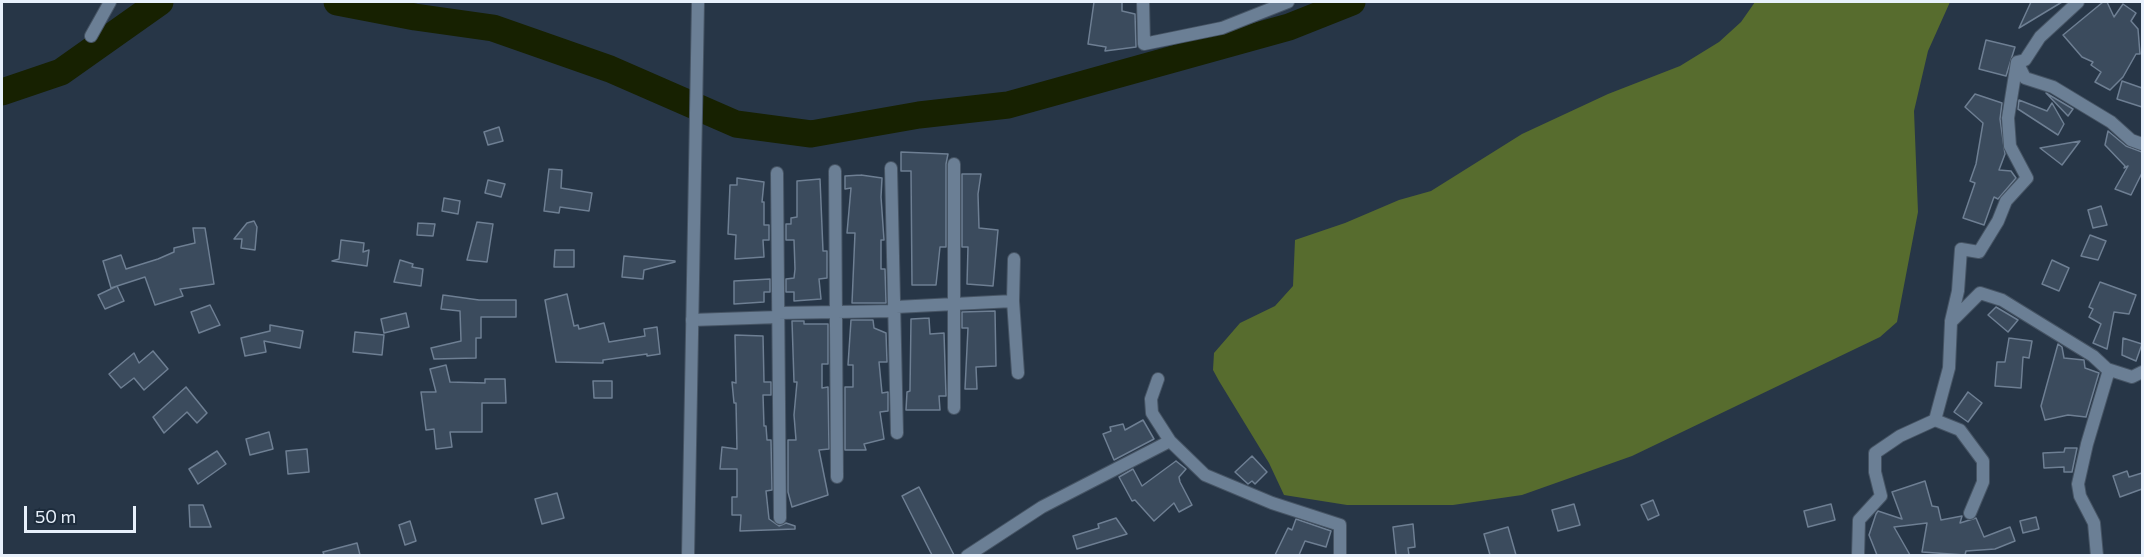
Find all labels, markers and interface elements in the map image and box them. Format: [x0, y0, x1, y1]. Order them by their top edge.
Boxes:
scale bar [27, 494, 140, 532]
text: 50 m [35, 505, 76, 527]

